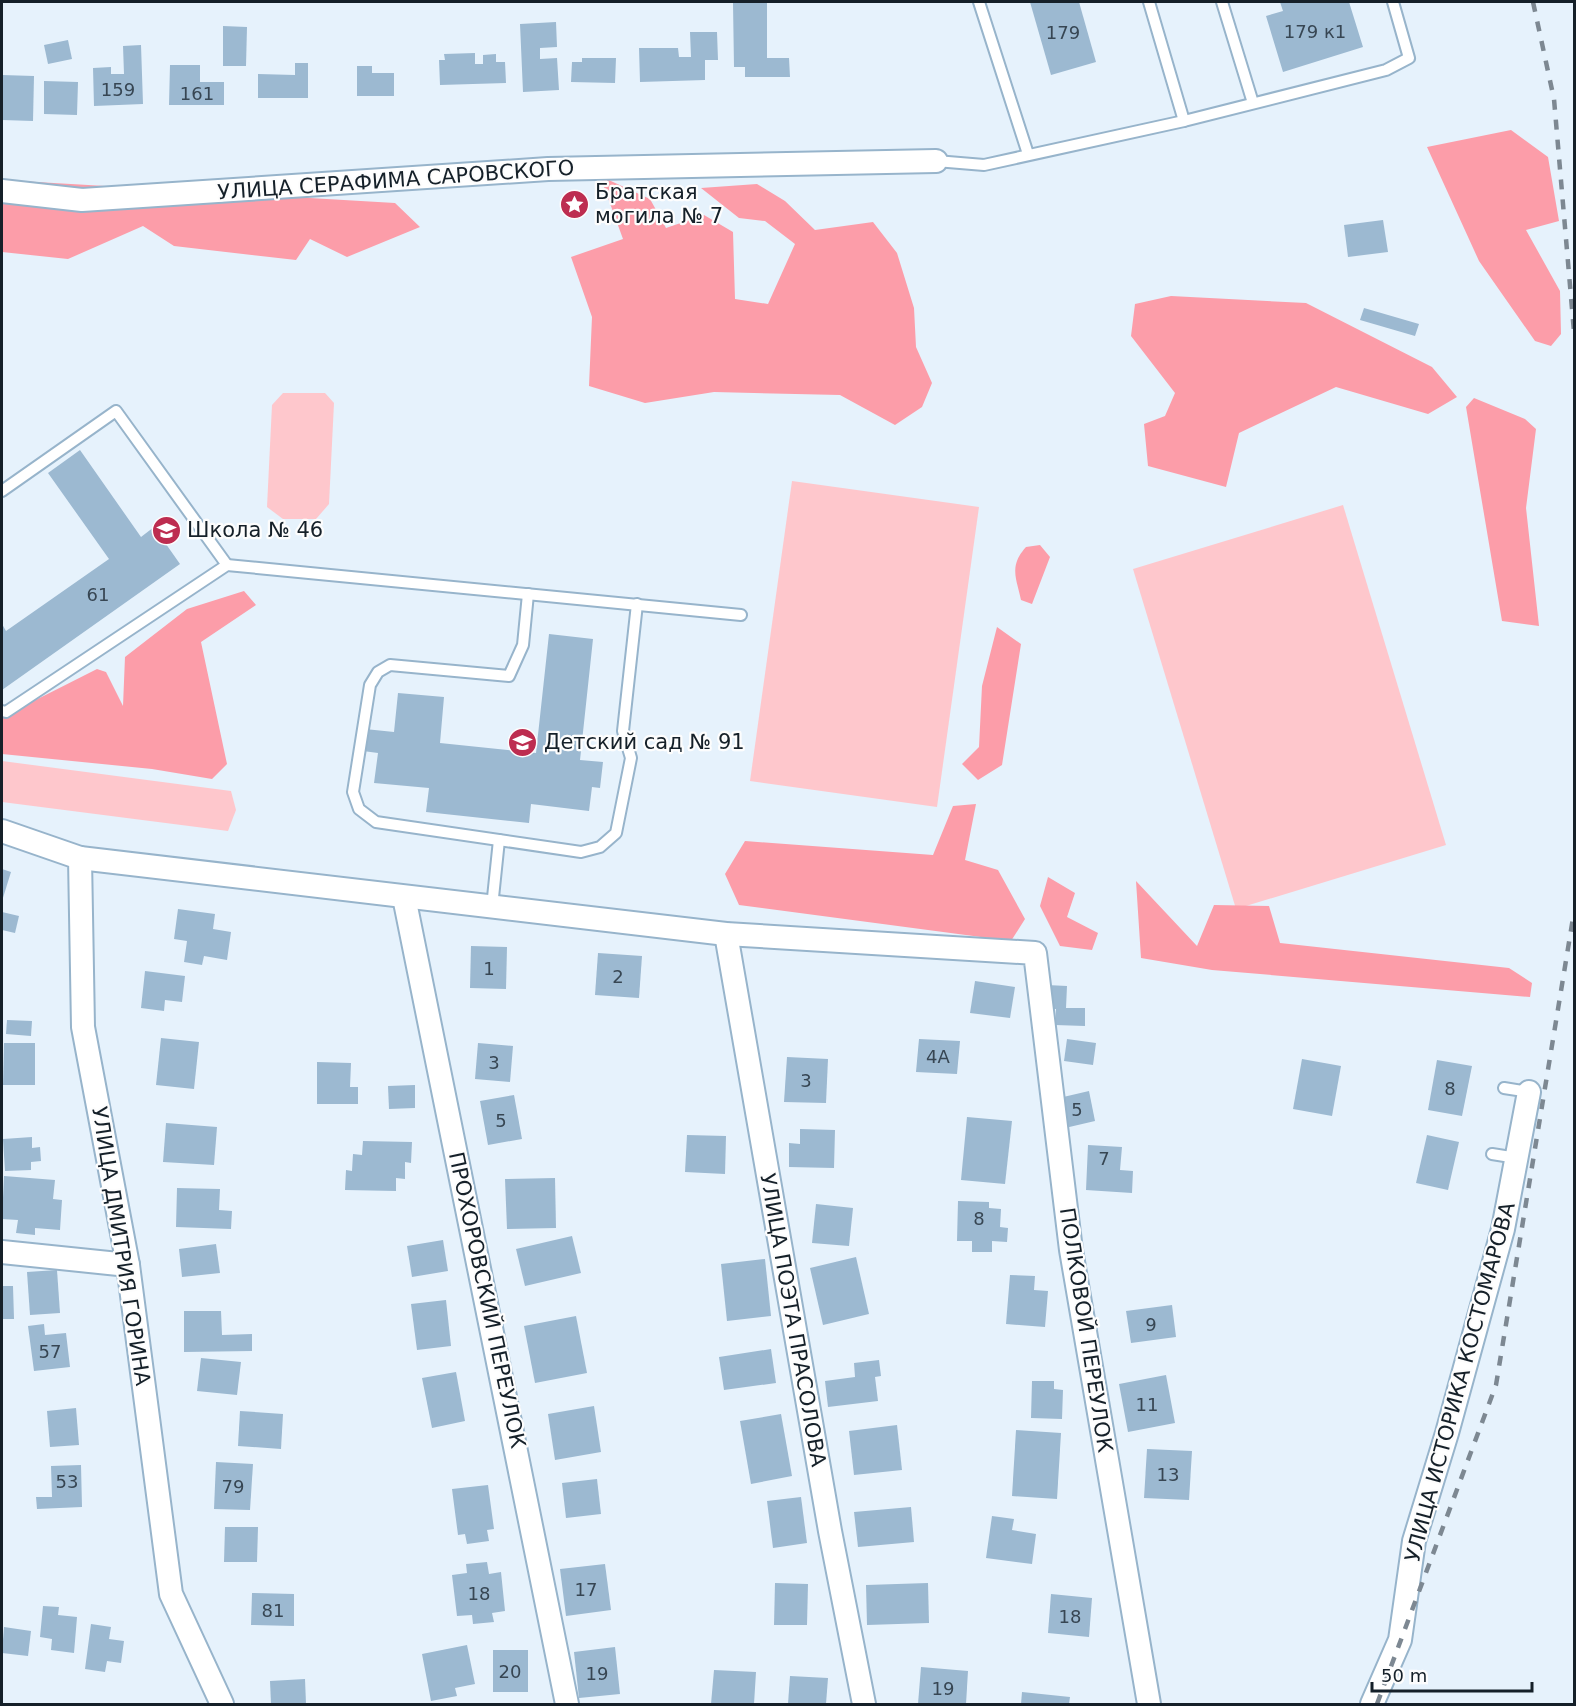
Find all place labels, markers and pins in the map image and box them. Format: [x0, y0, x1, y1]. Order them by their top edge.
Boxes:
place label: Братская могила № 7 [595, 180, 723, 228]
place icon: Братская могила № 7 [558, 188, 590, 220]
school or university icon: Школа № 46 [150, 514, 182, 546]
place label: Школа № 46 [187, 518, 323, 542]
school or university icon: Детский сад № 91 [507, 726, 539, 758]
place label: Детский сад № 91 [544, 730, 745, 754]

